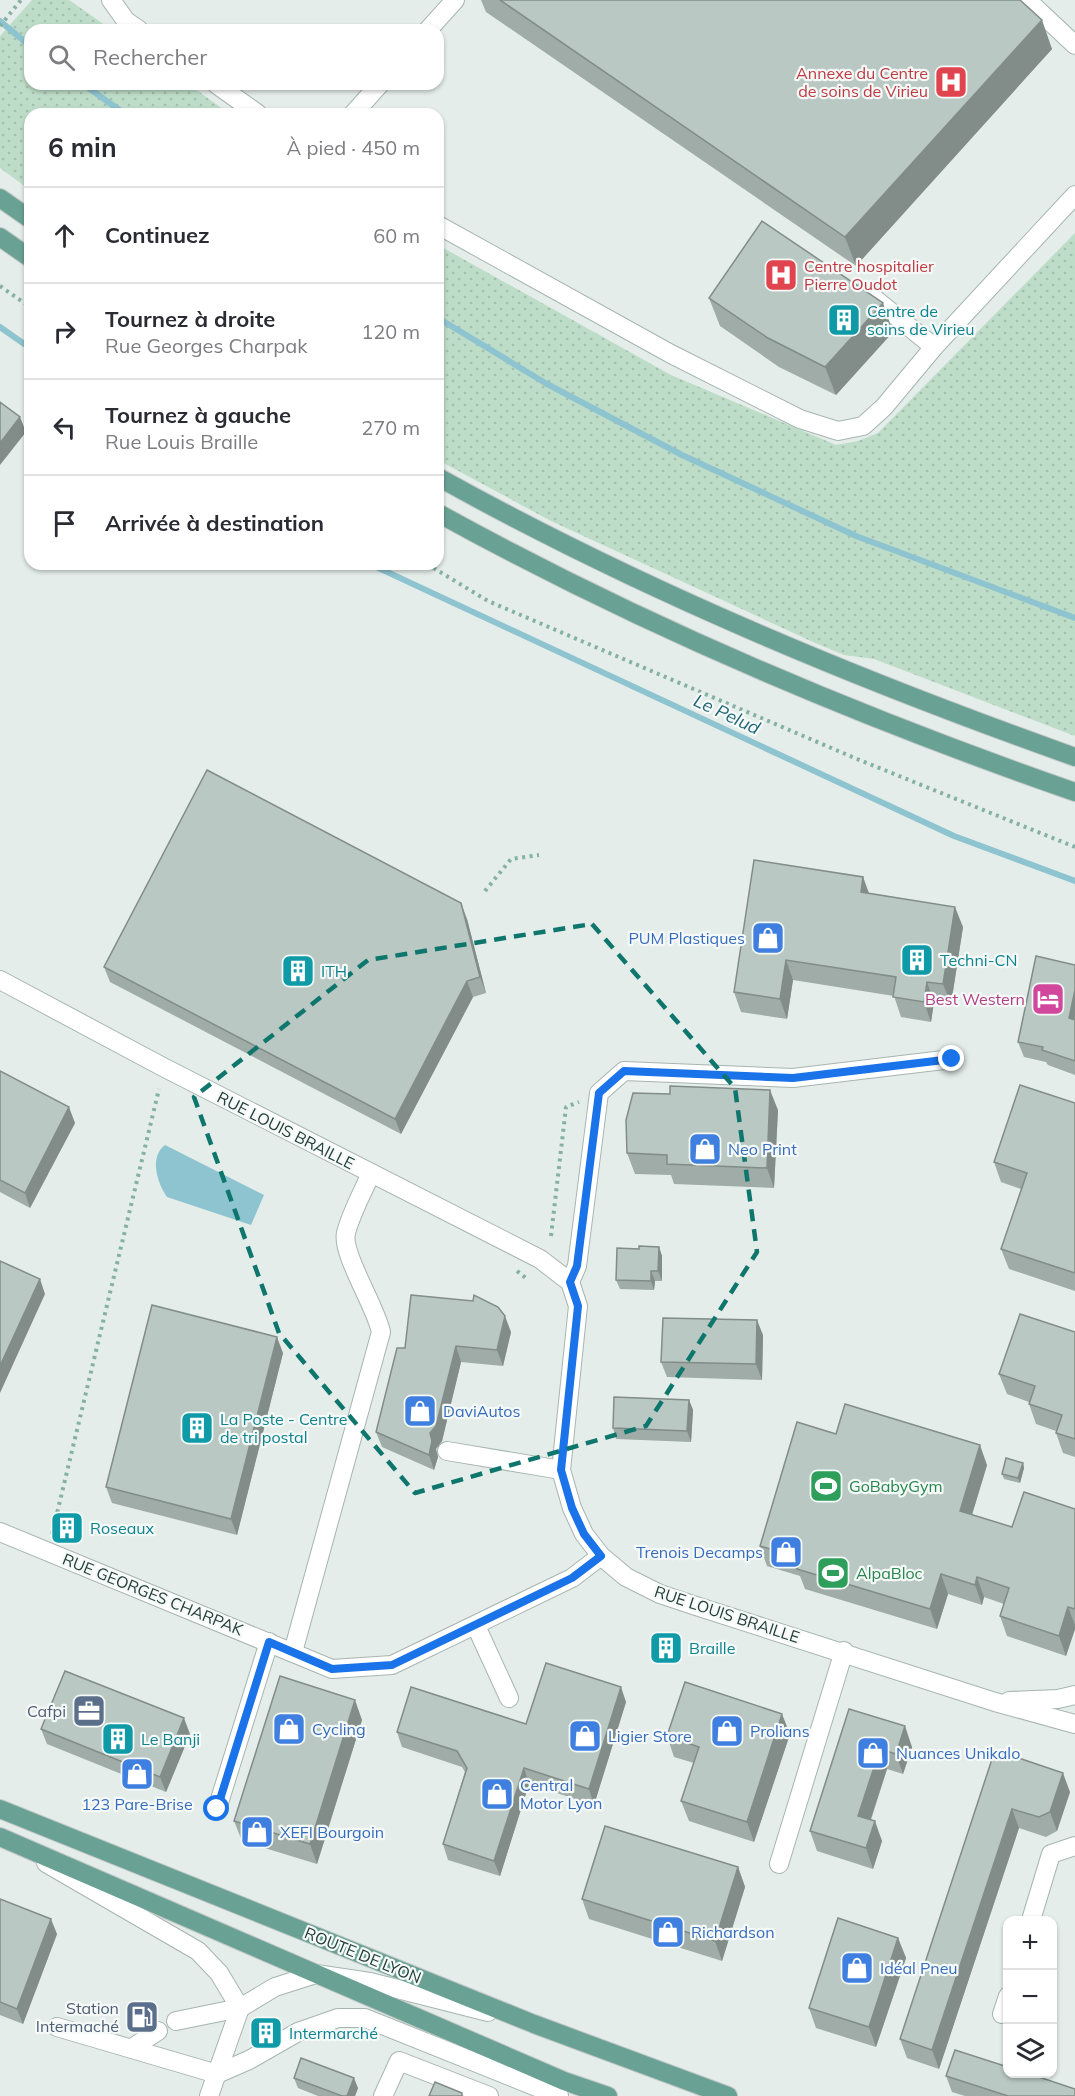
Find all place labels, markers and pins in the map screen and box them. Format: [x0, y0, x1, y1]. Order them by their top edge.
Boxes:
place label: Annexe du Centre de soins de Virieu [796, 63, 928, 101]
hospital icon: Annexe du Centre de soins de Virieu [933, 64, 969, 100]
place label: Centre hospitalier Pierre Oudot [804, 256, 934, 294]
hospital icon: Centre hospitalier Pierre Oudot [763, 257, 799, 293]
place label: Centre de soins de Virieu [867, 301, 974, 339]
building icon: Centre de soins de Virieu [826, 302, 862, 338]
shop icon: PUM Plastiques [750, 920, 786, 956]
place label: PUM Plastiques [628, 928, 745, 948]
building icon: Techni-CN [899, 942, 935, 978]
place label: Techni-CN [940, 950, 1017, 970]
building icon: ITH [280, 953, 316, 989]
place label: ITH [321, 961, 347, 981]
hotel icon: Best Western [1030, 981, 1066, 1017]
place label: Best Western [925, 989, 1025, 1009]
shop icon: Neo Print [687, 1131, 723, 1167]
place label: Neo Print [728, 1139, 797, 1159]
shop icon: DaviAutos [402, 1393, 438, 1429]
place label: DaviAutos [443, 1401, 520, 1421]
place label: La Poste - Centre de tri postal [220, 1409, 347, 1447]
building icon: La Poste - Centre de tri postal [179, 1410, 215, 1446]
sports icon: GoBabyGym [808, 1468, 844, 1504]
place label: GoBabyGym [849, 1476, 943, 1496]
building icon: Roseaux [49, 1510, 85, 1546]
place label: Roseaux [90, 1518, 154, 1538]
shop icon: Trenois Decamps [768, 1534, 804, 1570]
place label: Trenois Decamps [636, 1542, 763, 1562]
sports icon: AlpaBloc [815, 1555, 851, 1591]
place label: AlpaBloc [856, 1563, 923, 1583]
building icon: Braille [648, 1630, 684, 1666]
place label: Braille [689, 1638, 735, 1658]
office icon: Cafpi [71, 1693, 107, 1729]
place label: Cafpi [27, 1701, 66, 1721]
shop icon: Cycling [271, 1711, 307, 1747]
shop icon: Prolians [709, 1713, 745, 1749]
shop icon: Ligier Store [567, 1718, 603, 1754]
place label: Cycling [312, 1719, 366, 1739]
building icon: Le Banji [100, 1721, 136, 1757]
place label: Prolians [750, 1721, 810, 1741]
place label: Ligier Store [608, 1726, 692, 1746]
place label: Le Banji [141, 1729, 200, 1749]
shop icon: Nuances Unikalo [855, 1735, 891, 1771]
place label: Nuances Unikalo [896, 1743, 1020, 1763]
shop icon: 123 Pare-Brise [119, 1756, 155, 1792]
place label: Central Motor Lyon [520, 1775, 602, 1813]
shop icon: Central Motor Lyon [479, 1776, 515, 1812]
place label: 123 Pare-Brise [81, 1794, 193, 1814]
shop icon: XEFI Bourgoin [239, 1814, 275, 1850]
place label: XEFI Bourgoin [280, 1822, 384, 1842]
shop icon: Richardson [650, 1914, 686, 1950]
place label: Richardson [691, 1922, 775, 1942]
shop icon: Idéal Pneu [839, 1950, 875, 1986]
place label: Idéal Pneu [880, 1958, 958, 1978]
place label: Station Intermaché [36, 1998, 119, 2036]
fuel station icon: Station Intermaché [124, 1999, 160, 2035]
building icon: Intermarché [248, 2015, 284, 2051]
place label: Intermarché [289, 2023, 378, 2043]

